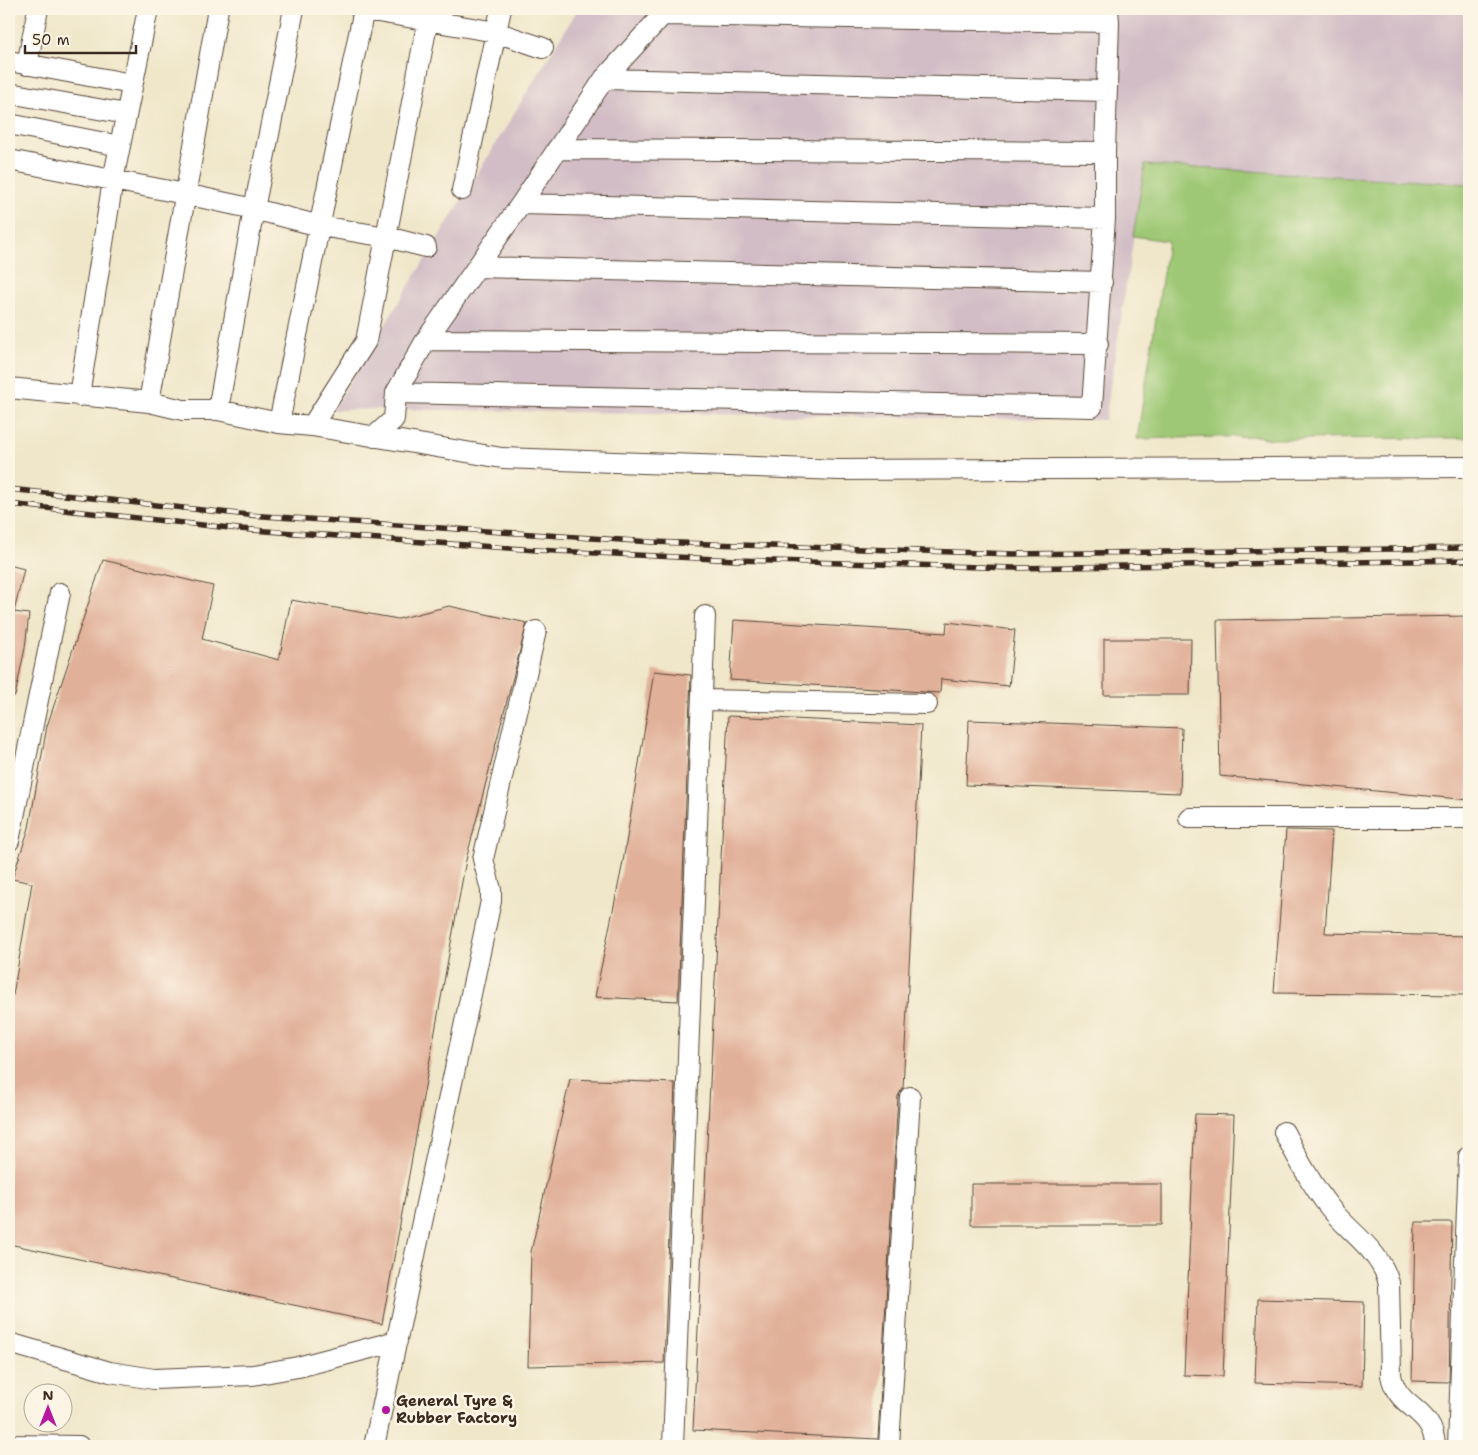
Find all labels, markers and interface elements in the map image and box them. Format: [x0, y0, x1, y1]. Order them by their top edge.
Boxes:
scale bar [25, 22, 136, 54]
text: 50 m [32, 30, 70, 50]
north arrow [22, 1382, 72, 1432]
text: N [42, 1386, 54, 1404]
place label: General Tyre & Rubber Factory [396, 1391, 517, 1428]
marker: General Tyre & Rubber Factory [380, 1404, 392, 1416]

